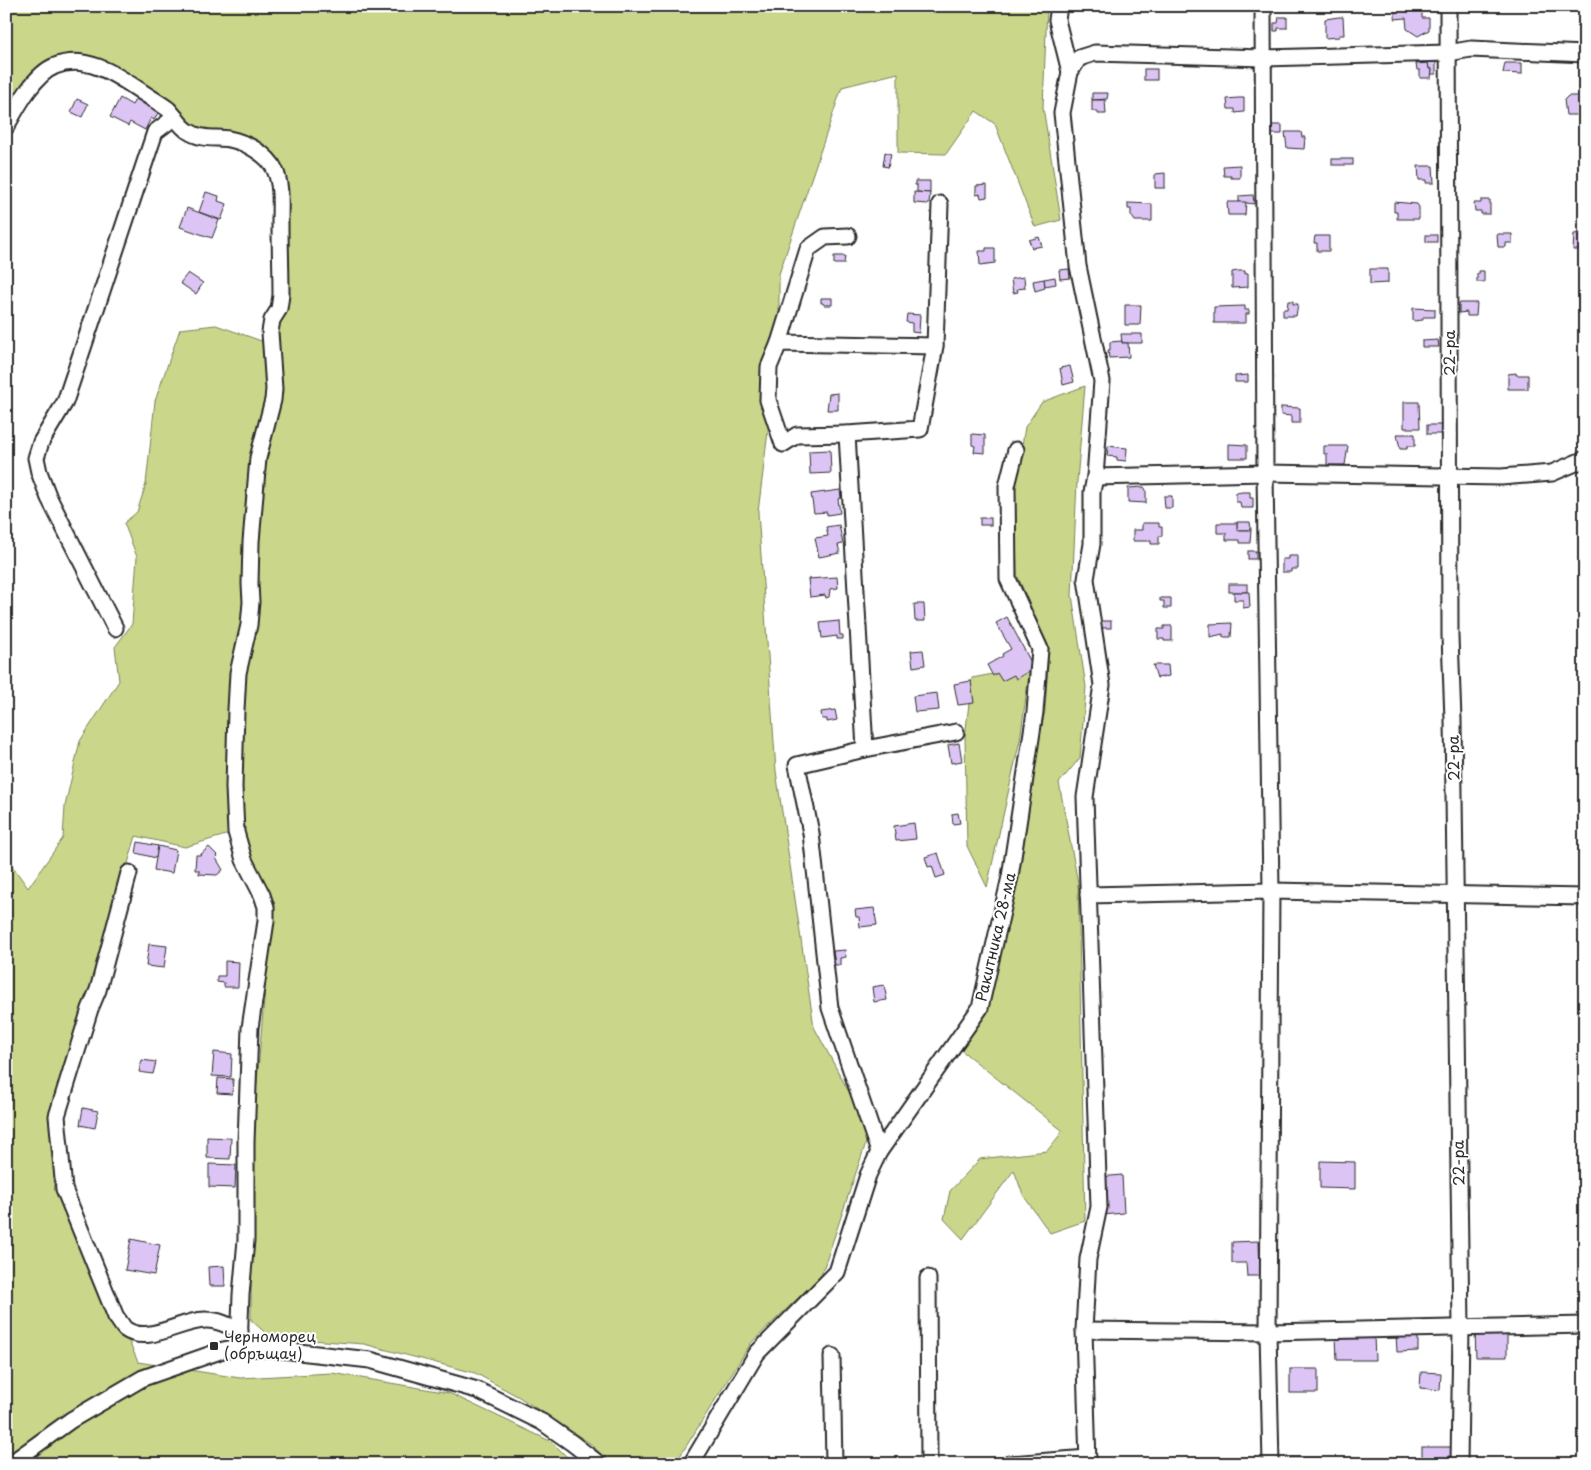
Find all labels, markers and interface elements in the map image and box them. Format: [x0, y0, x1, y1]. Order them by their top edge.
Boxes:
street label: 22-ра [1437, 330, 1460, 376]
street label: 22-ра [1441, 734, 1464, 781]
street label: Ракитника 28-ма [969, 869, 1021, 1003]
street label: 22-ра [1446, 1139, 1469, 1186]
place label: Черноморец (обръщач) [224, 1324, 316, 1364]
marker: Черноморец (обръщач) [208, 1340, 220, 1352]

